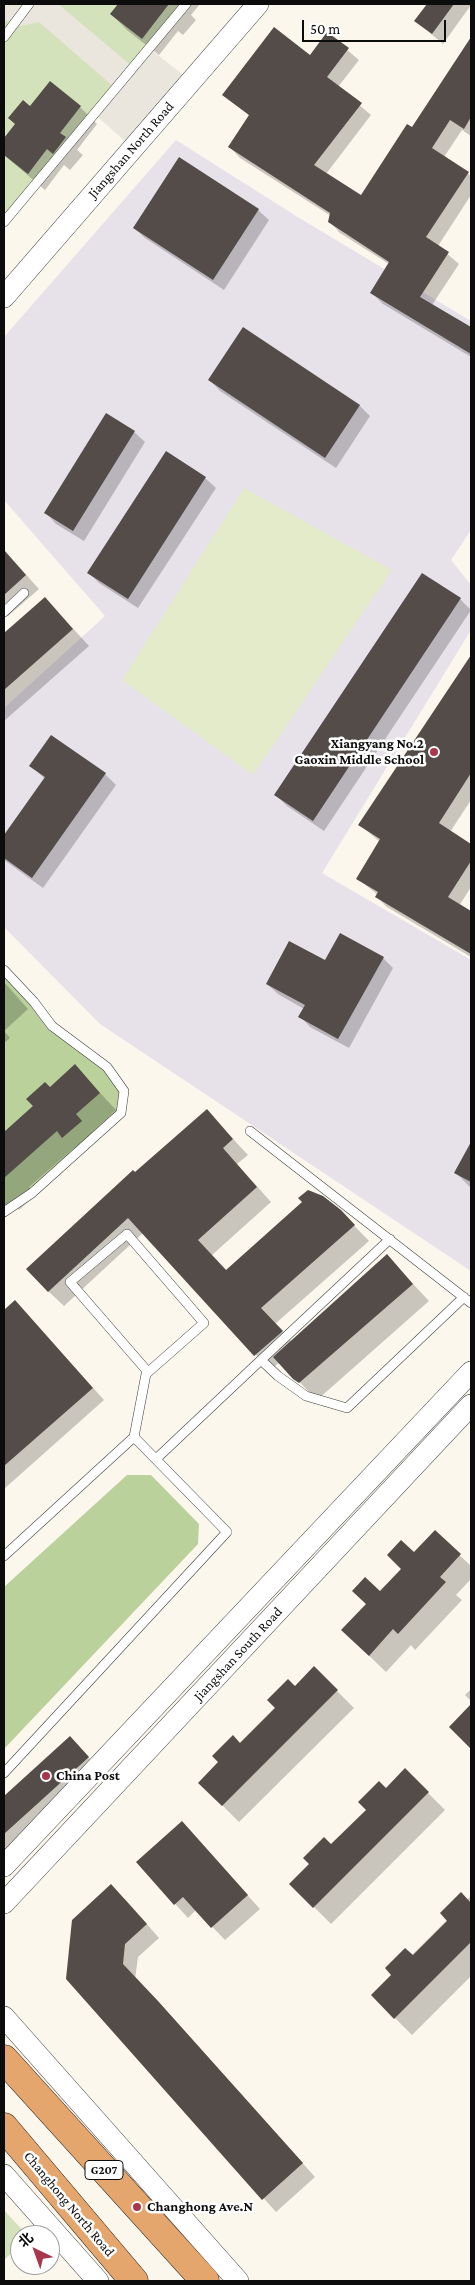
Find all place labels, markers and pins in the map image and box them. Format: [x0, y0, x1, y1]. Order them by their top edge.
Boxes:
place label: Xiangyang No.2 Gaoxin Middle School [294, 736, 424, 769]
marker: Xiangyang No.2 Gaoxin Middle School [428, 746, 440, 758]
place label: China Post [56, 1768, 120, 1784]
marker: China Post [40, 1770, 52, 1782]
place label: Changhong Ave.N [147, 2199, 253, 2215]
marker: Changhong Ave.N [131, 2201, 143, 2213]

